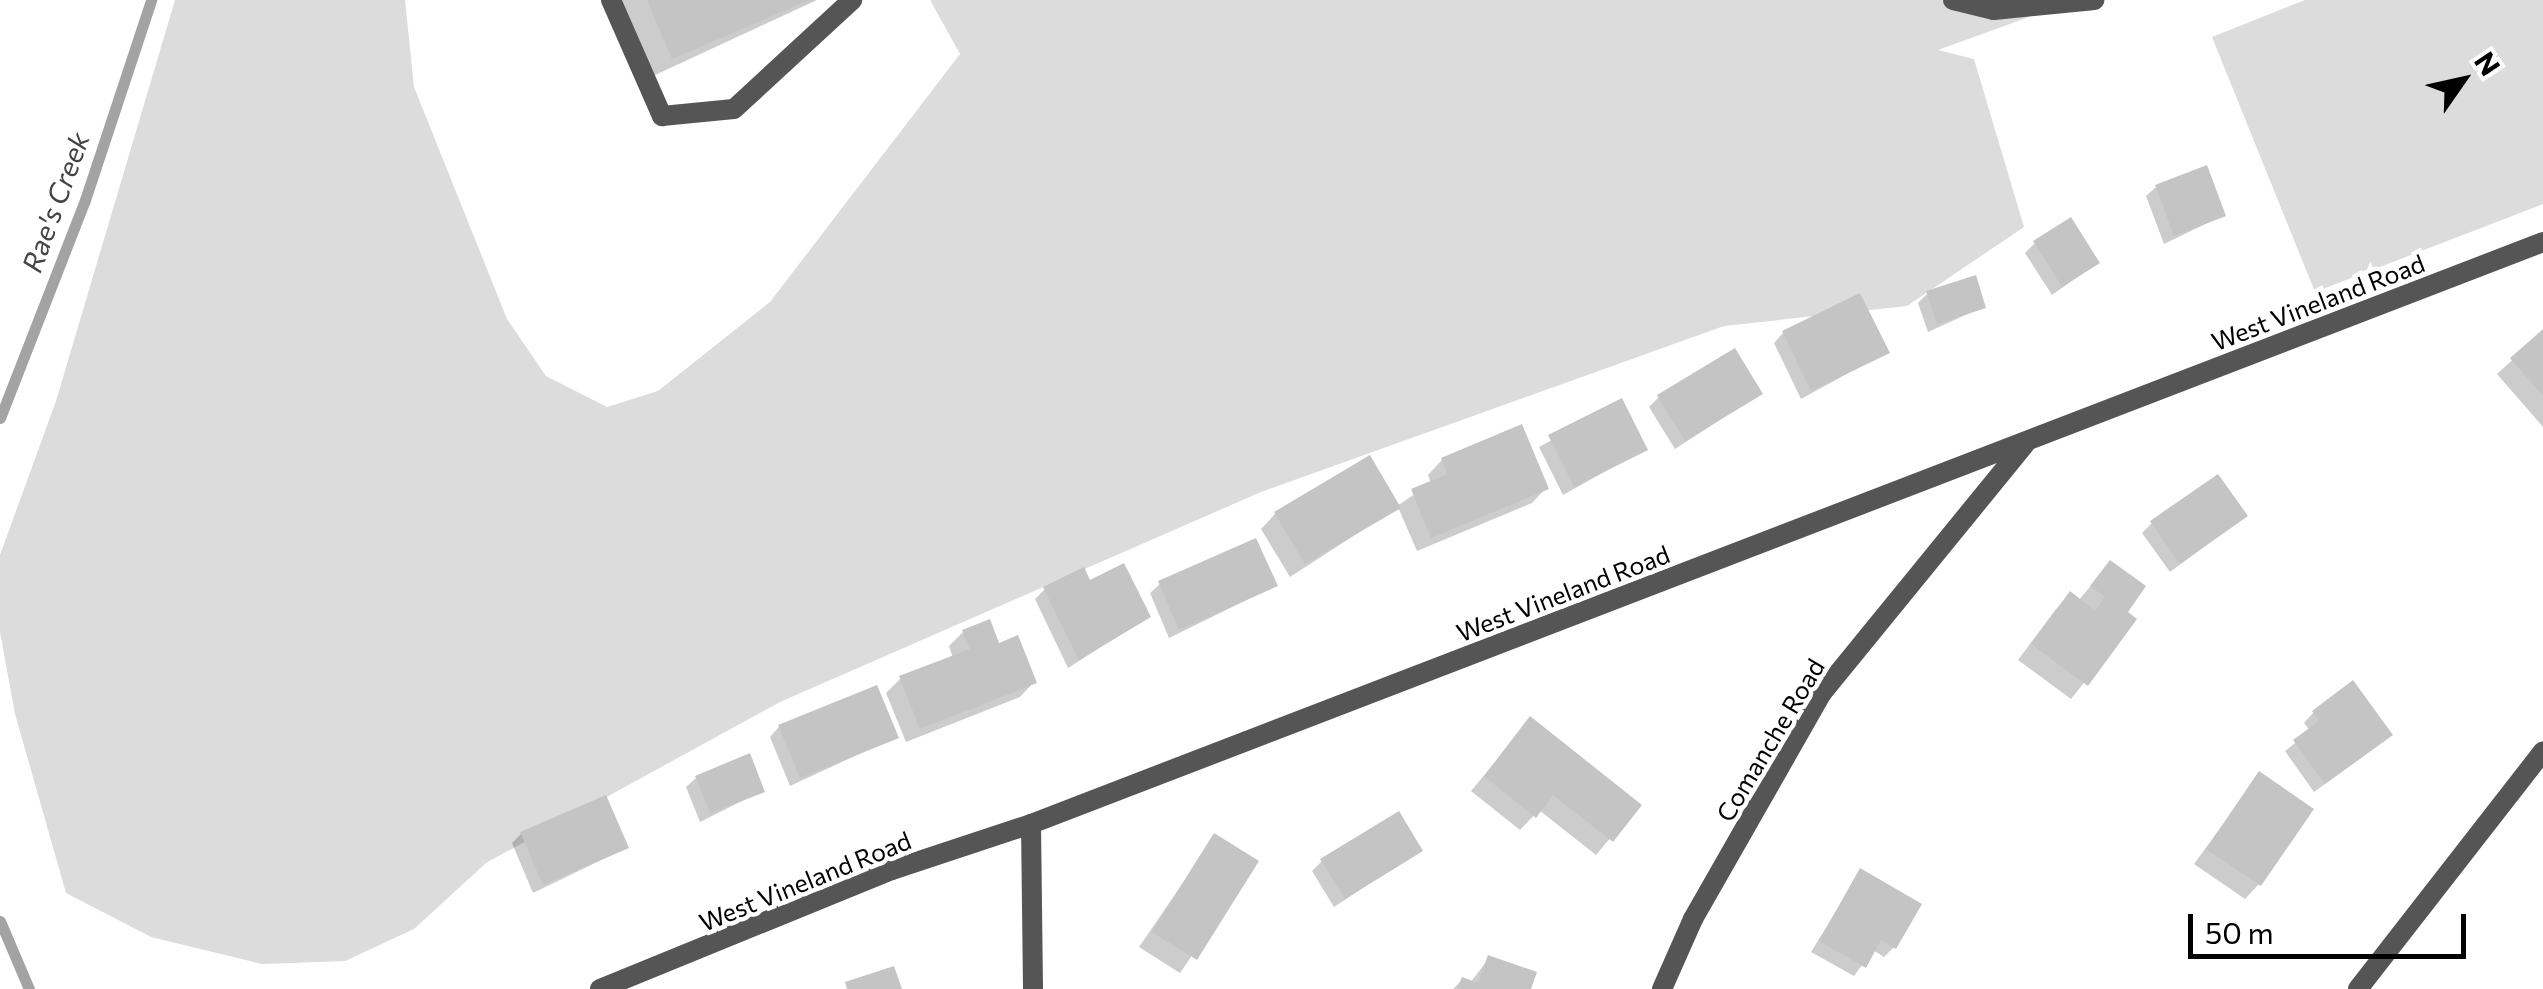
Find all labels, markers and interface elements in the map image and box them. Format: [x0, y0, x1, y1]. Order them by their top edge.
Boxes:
north arrow [2413, 30, 2513, 130]
text: N [2468, 45, 2508, 81]
water label: Rae's Creek [14, 127, 96, 277]
street label: West Vineland Road [2207, 248, 2429, 356]
street label: West Vineland Road [1452, 539, 1674, 647]
street label: Comanche Road [1710, 653, 1830, 827]
street label: West Vineland Road [695, 825, 915, 937]
scale bar [2193, 894, 2470, 956]
text: 50 m [2205, 913, 2274, 950]

